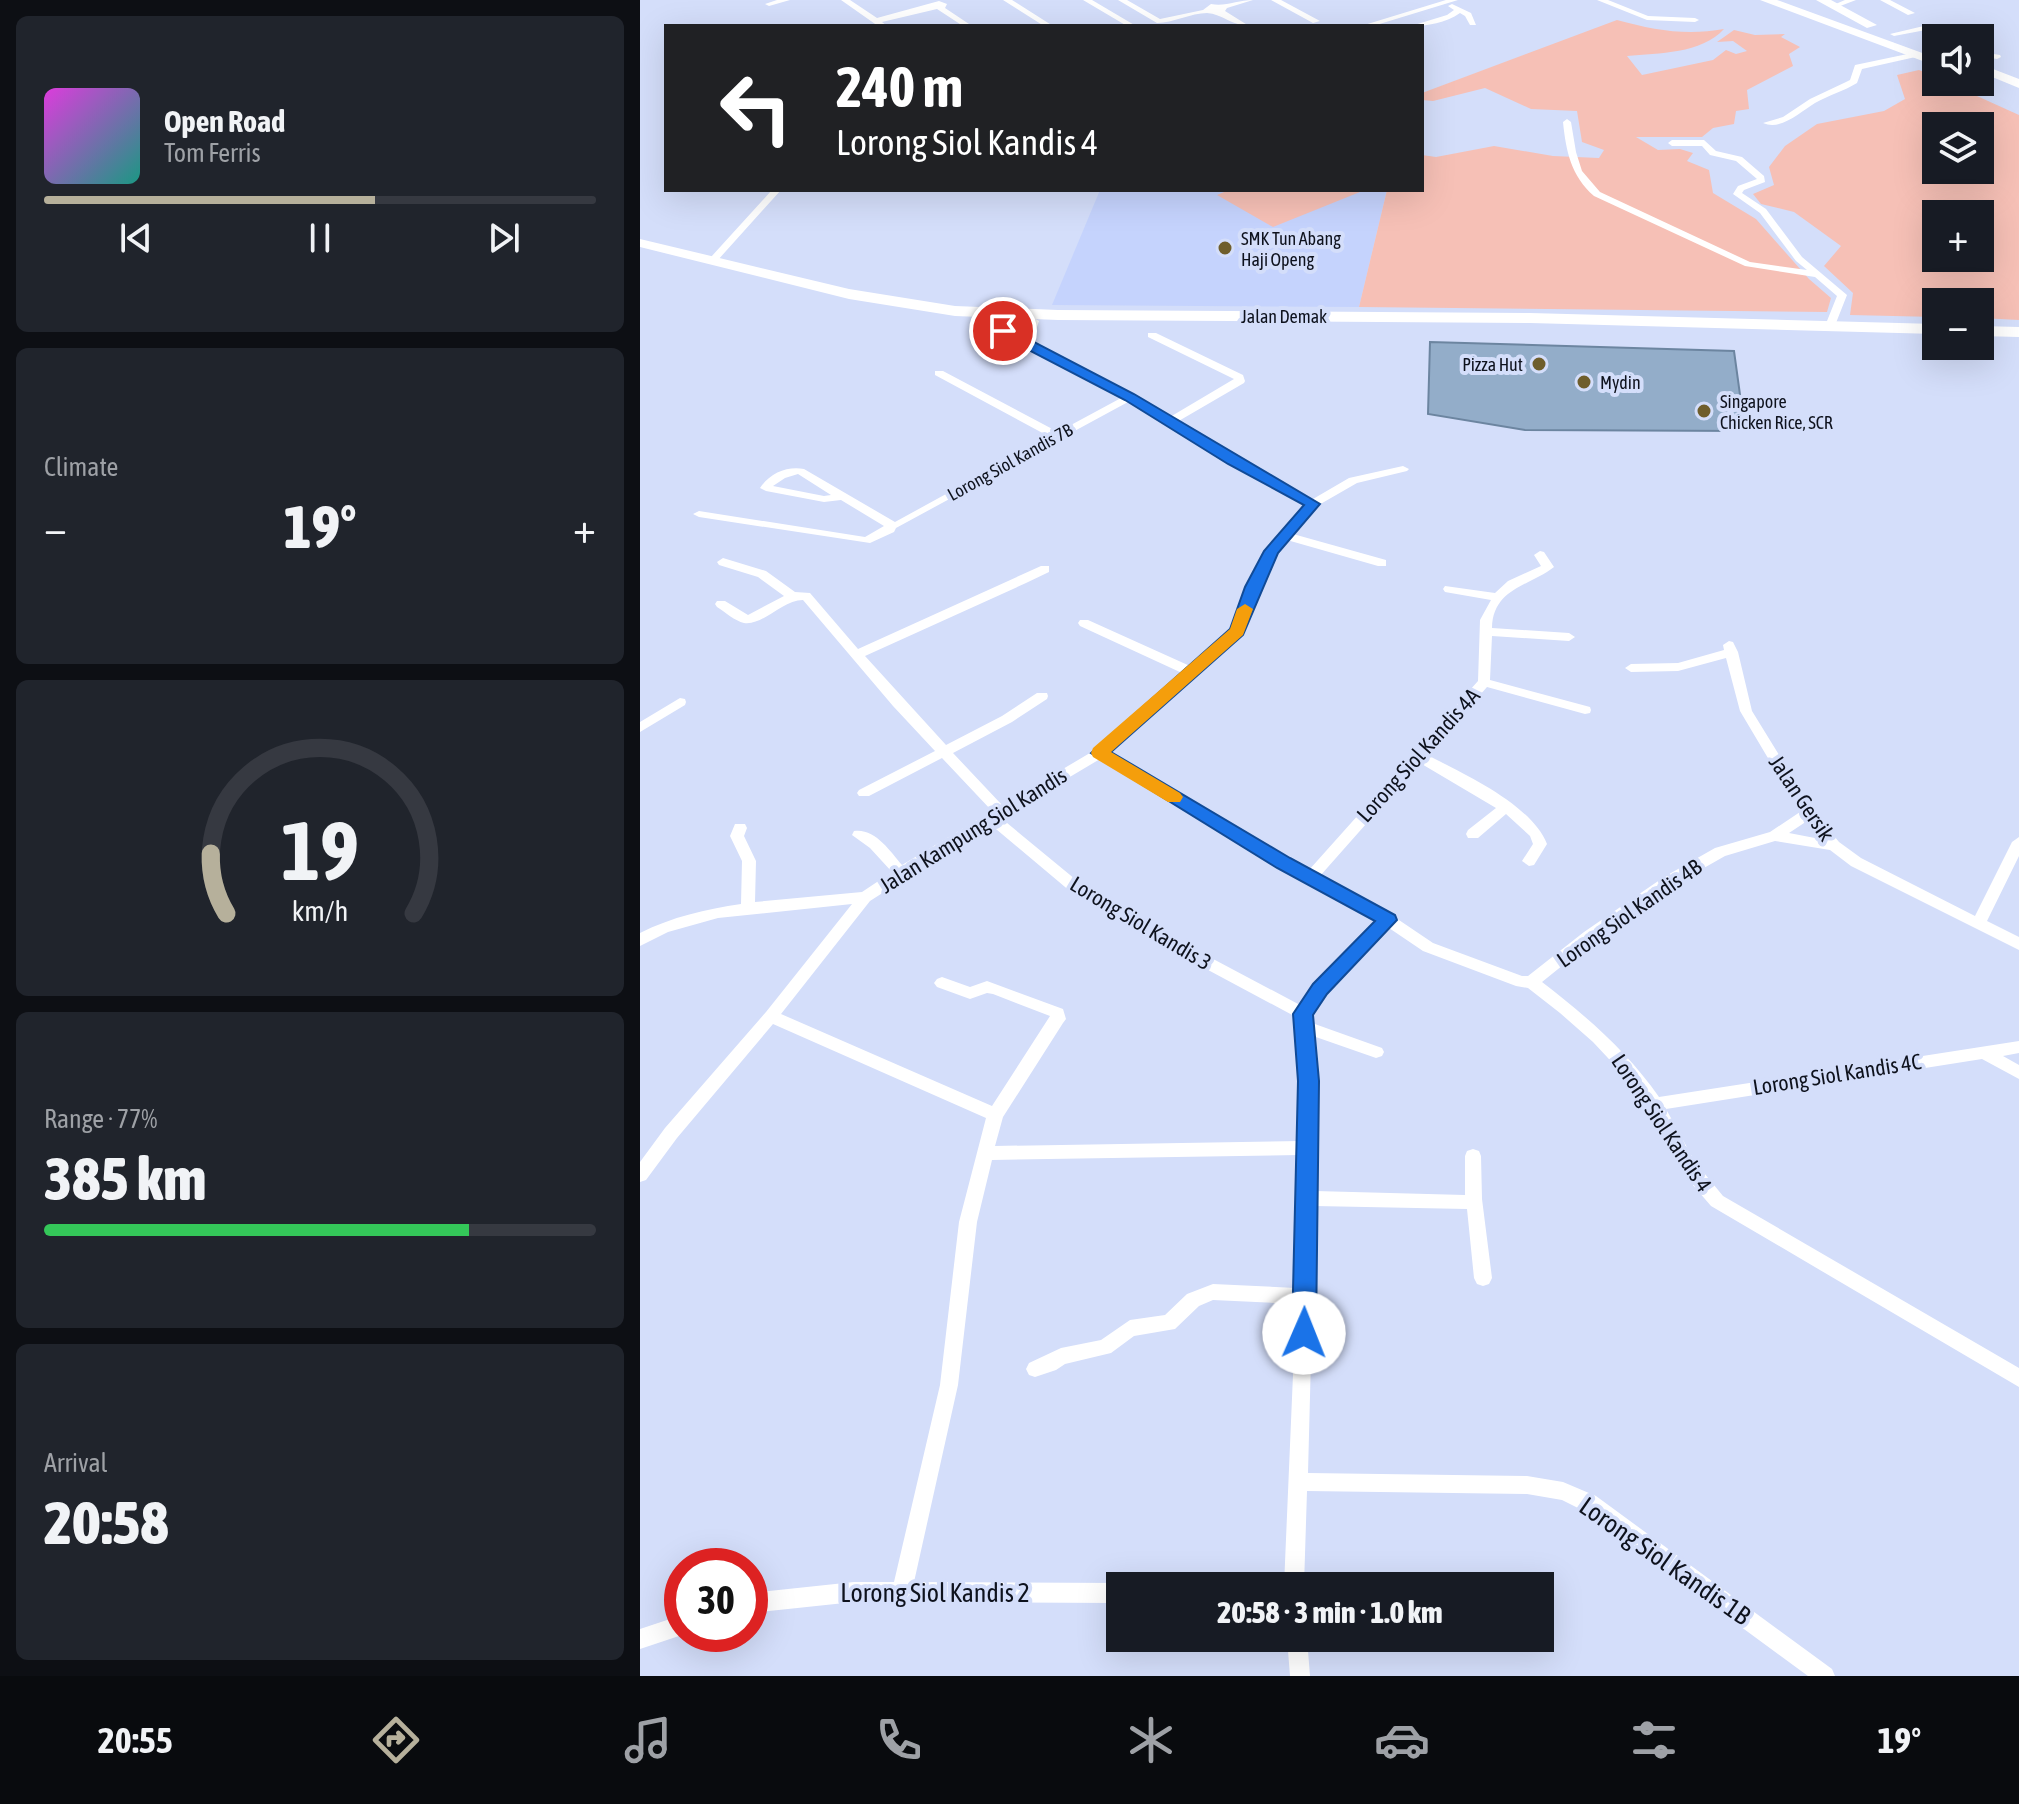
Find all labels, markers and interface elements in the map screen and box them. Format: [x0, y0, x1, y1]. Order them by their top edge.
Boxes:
map controls [1922, 24, 1994, 360]
button: sound [1922, 24, 1994, 96]
text: 240 m [836, 55, 963, 119]
icon: left [704, 56, 808, 160]
text: Open Road [164, 104, 285, 138]
button: layers [1922, 112, 1994, 184]
text: Lorong Siol Kandis 4 [836, 121, 1098, 163]
text: Tom Ferris [164, 138, 261, 168]
button: + [1922, 200, 1994, 272]
icon: previous [114, 216, 158, 260]
icon: pause [298, 216, 342, 260]
icon: next [482, 216, 526, 260]
place label: SMK Tun Abang Haji Openg [1241, 228, 1341, 270]
marker: SMK Tun Abang Haji Openg [1216, 239, 1234, 257]
button: − [1922, 288, 1994, 360]
pin [969, 297, 1037, 365]
street label: Jalan Demak [1241, 306, 1327, 327]
icon: arrive [981, 309, 1025, 353]
place label: Pizza Hut [1462, 354, 1523, 375]
marker: Pizza Hut [1530, 355, 1548, 373]
place label: Mydin [1600, 372, 1641, 393]
marker: Mydin [1575, 373, 1593, 391]
place label: Singapore Chicken Rice, SCR [1720, 391, 1833, 433]
marker: Singapore Chicken Rice, SCR [1695, 402, 1713, 420]
street label: Lorong Siol Kandis 7B [944, 419, 1077, 505]
text: Climate [44, 452, 118, 482]
text: 19° [284, 492, 356, 561]
text: − [44, 502, 67, 552]
text: + [573, 502, 596, 552]
street label: Lorong Siol Kandis 4A [1351, 683, 1485, 827]
street label: Jalan Gersik [1764, 750, 1840, 846]
street label: Jalan Kampung Siol Kandis [875, 762, 1072, 898]
text: 19 [281, 802, 359, 898]
street label: Lorong Siol Kandis 4B [1552, 853, 1707, 973]
street label: Lorong Siol Kandis 3 [1066, 871, 1216, 975]
text: km/h [292, 894, 348, 927]
street label: Lorong Siol Kandis 4C [1751, 1048, 1923, 1100]
street label: Lorong Siol Kandis 4 [1606, 1049, 1718, 1197]
text: Range · 77% [44, 1104, 157, 1134]
text: 385 km [44, 1144, 206, 1213]
position arrow [1262, 1291, 1346, 1375]
text: Arrival [44, 1448, 108, 1478]
text: 20:58 [44, 1488, 169, 1557]
street label: Lorong Siol Kandis 1B [1574, 1491, 1757, 1631]
speed limit sign: 30 [664, 1548, 768, 1652]
street label: Lorong Siol Kandis 2 [840, 1578, 1030, 1608]
text: 20:58 · 3 min · 1.0 km [1217, 1595, 1443, 1629]
icon: directions [368, 1712, 424, 1768]
icon: music [620, 1712, 676, 1768]
icon: phone [871, 1712, 927, 1768]
icon: climate [1123, 1712, 1179, 1768]
icon: car [1374, 1712, 1430, 1768]
icon: filters [1626, 1712, 1682, 1768]
text: 20:55 [98, 1719, 173, 1761]
text: 19° [1877, 1719, 1921, 1761]

